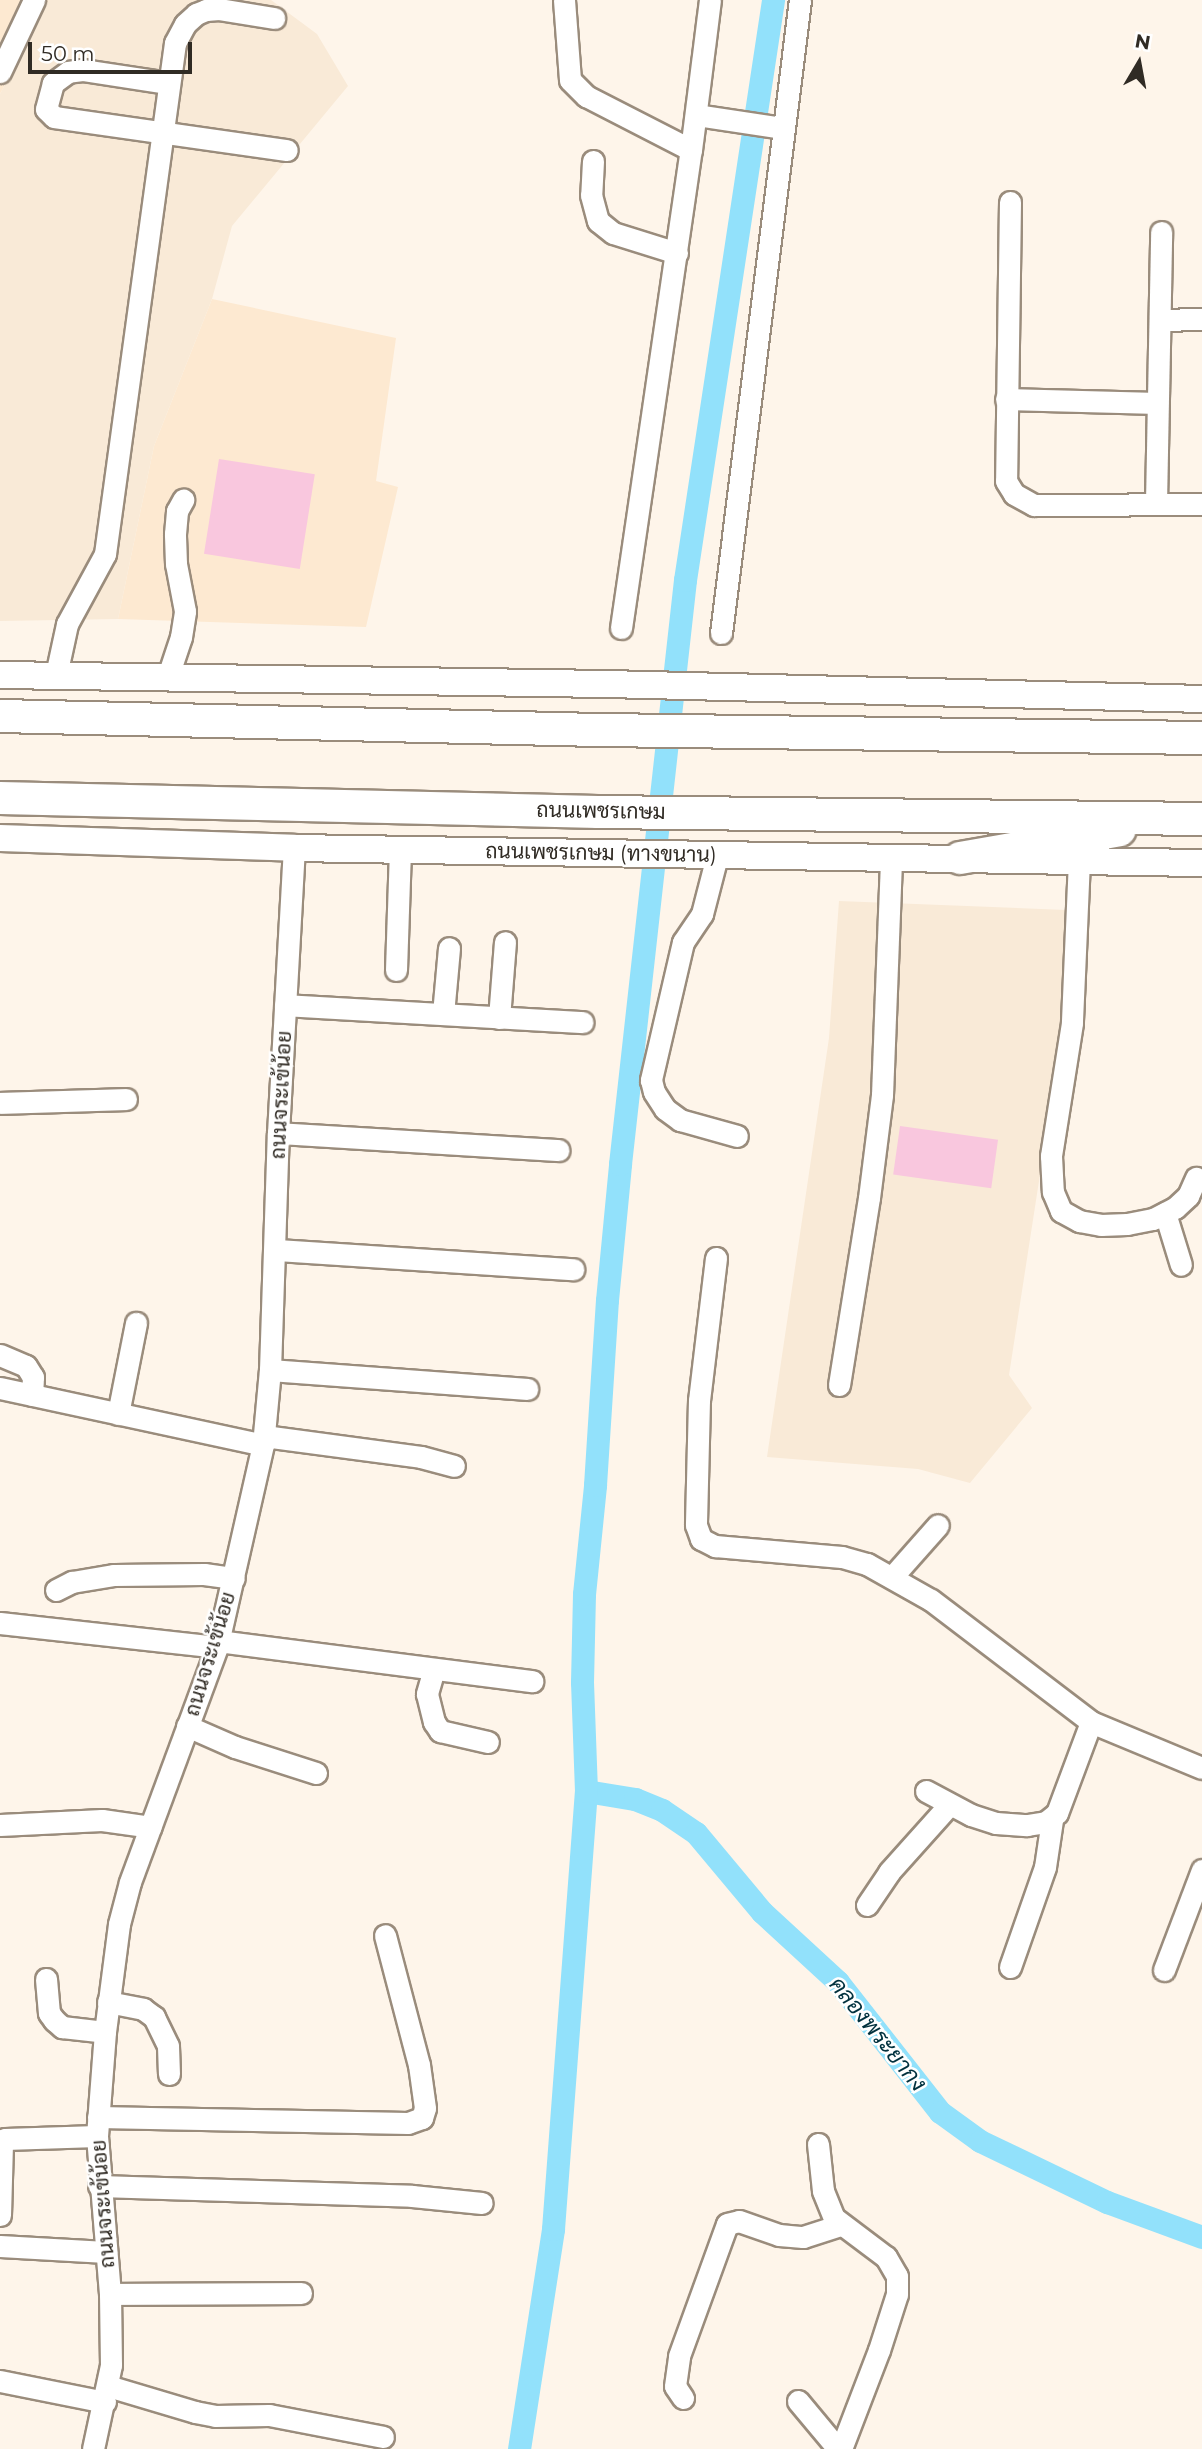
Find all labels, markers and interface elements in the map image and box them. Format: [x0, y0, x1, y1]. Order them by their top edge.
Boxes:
scale bar [32, 28, 196, 72]
north arrow [1104, 28, 1174, 98]
text: N [1133, 29, 1152, 54]
text: 50 m [41, 41, 95, 66]
street label: ถนนเพชรเกษม [536, 797, 666, 825]
street label: ถนนเพชรเกษม (ทางขนาน) [485, 838, 717, 868]
street label: ถนนจระเข้น้อย [265, 1030, 297, 1160]
street label: ถนนจระเข้น้อย [179, 1589, 241, 1719]
water label: คลองพระยากง [823, 1971, 933, 2097]
street label: ถนนจระเข้น้อย [86, 2139, 120, 2269]

